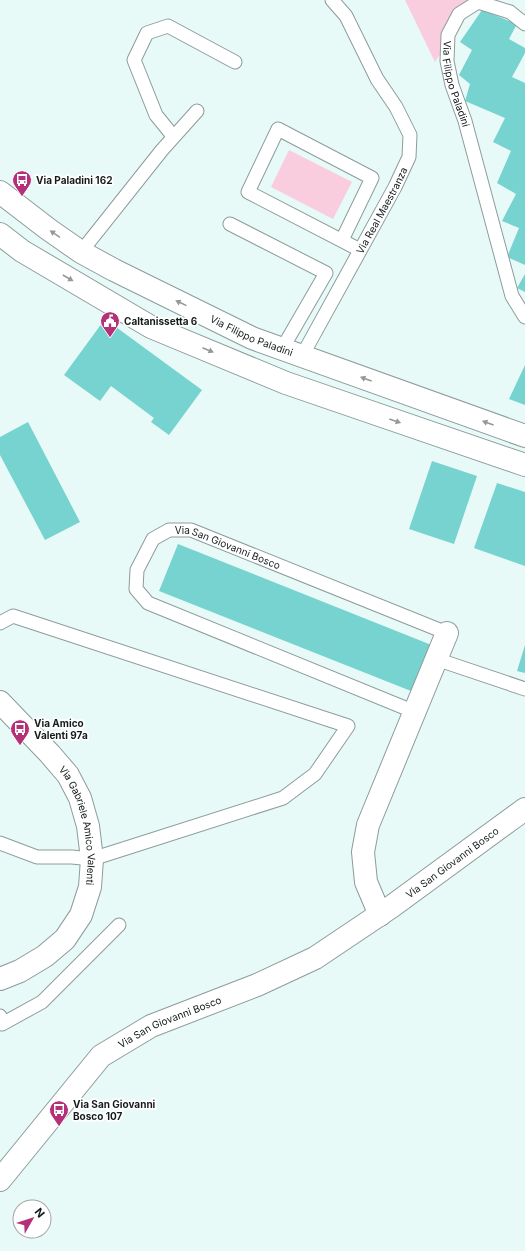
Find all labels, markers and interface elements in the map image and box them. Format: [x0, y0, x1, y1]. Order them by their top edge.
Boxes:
street label: Via Filippo Paladini [441, 40, 472, 128]
street label: Via Real Maestranza [354, 165, 409, 256]
bus stop icon: Via Paladini 162 [11, 169, 33, 197]
place label: Via Paladini 162 [36, 174, 112, 186]
one-way arrow [50, 230, 60, 238]
one-way arrow [62, 274, 74, 281]
one-way arrow [175, 300, 187, 306]
public building icon: Caltanissetta 6 [99, 310, 121, 338]
street label: Via Filippo Paladini [208, 312, 295, 358]
place label: Caltanissetta 6 [124, 315, 198, 327]
one-way arrow [202, 348, 214, 354]
one-way arrow [359, 376, 371, 382]
one-way arrow [389, 418, 401, 424]
one-way arrow [482, 419, 494, 425]
street label: Via San Giovanni Bosco [175, 524, 282, 571]
place label: Via Amico Valenti 97a [34, 717, 88, 741]
bus stop icon: Via Amico Valenti 97a [9, 718, 31, 746]
street label: Via Gabriele Amico Valenti [57, 763, 98, 886]
street label: Via San Giovanni Bosco [403, 824, 501, 900]
street label: Via San Giovanni Bosco [116, 993, 223, 1050]
place label: Via San Giovanni Bosco 107 [73, 1098, 156, 1122]
bus stop icon: Via San Giovanni Bosco 107 [48, 1099, 70, 1127]
north arrow [12, 1199, 52, 1239]
text: N [32, 1205, 48, 1220]

